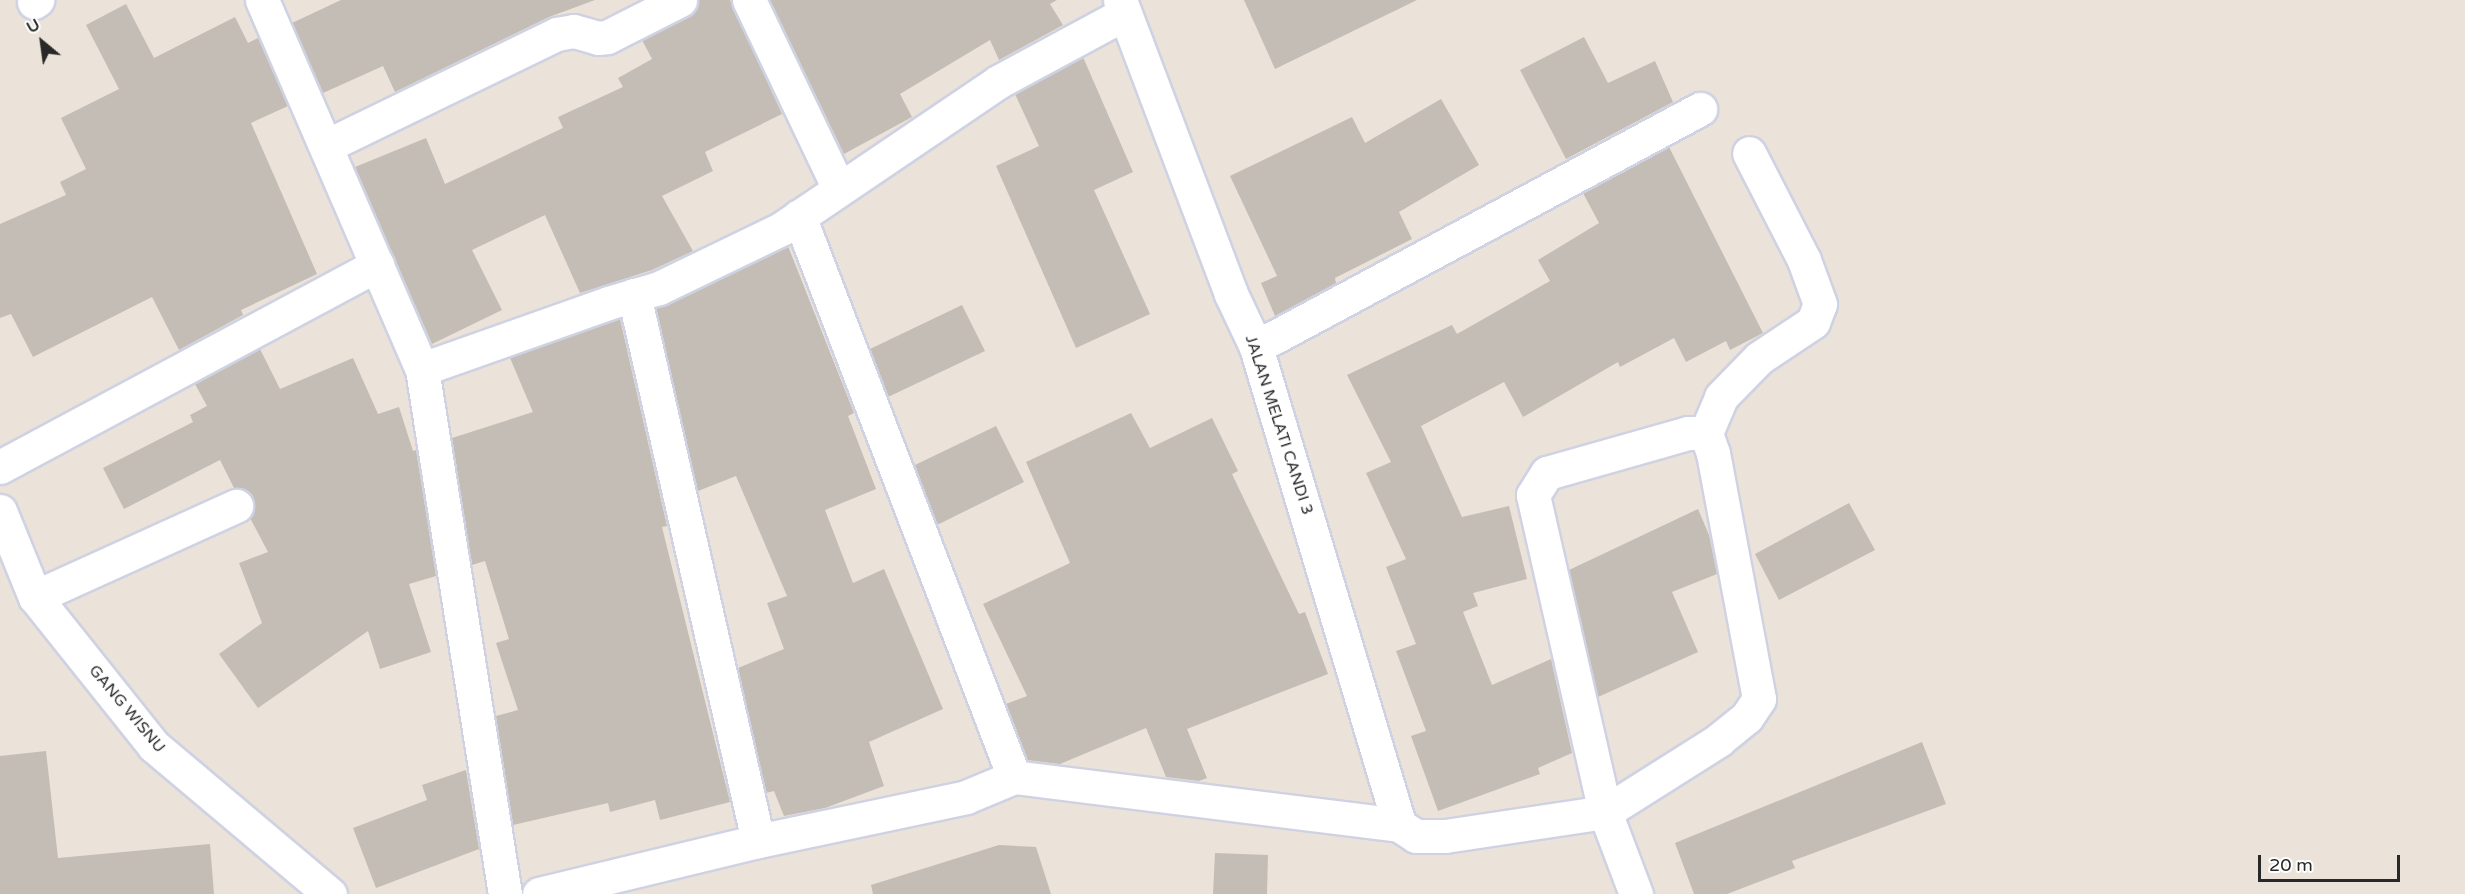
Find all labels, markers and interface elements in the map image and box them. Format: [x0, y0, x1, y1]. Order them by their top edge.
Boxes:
north arrow [12, 12, 72, 72]
text: U [23, 15, 43, 38]
street label: JALAN MELATI CANDI 3 [1241, 333, 1317, 517]
street label: GANG WISNU [85, 661, 169, 757]
scale bar [2261, 843, 2404, 881]
text: 20 m [2269, 854, 2313, 876]

